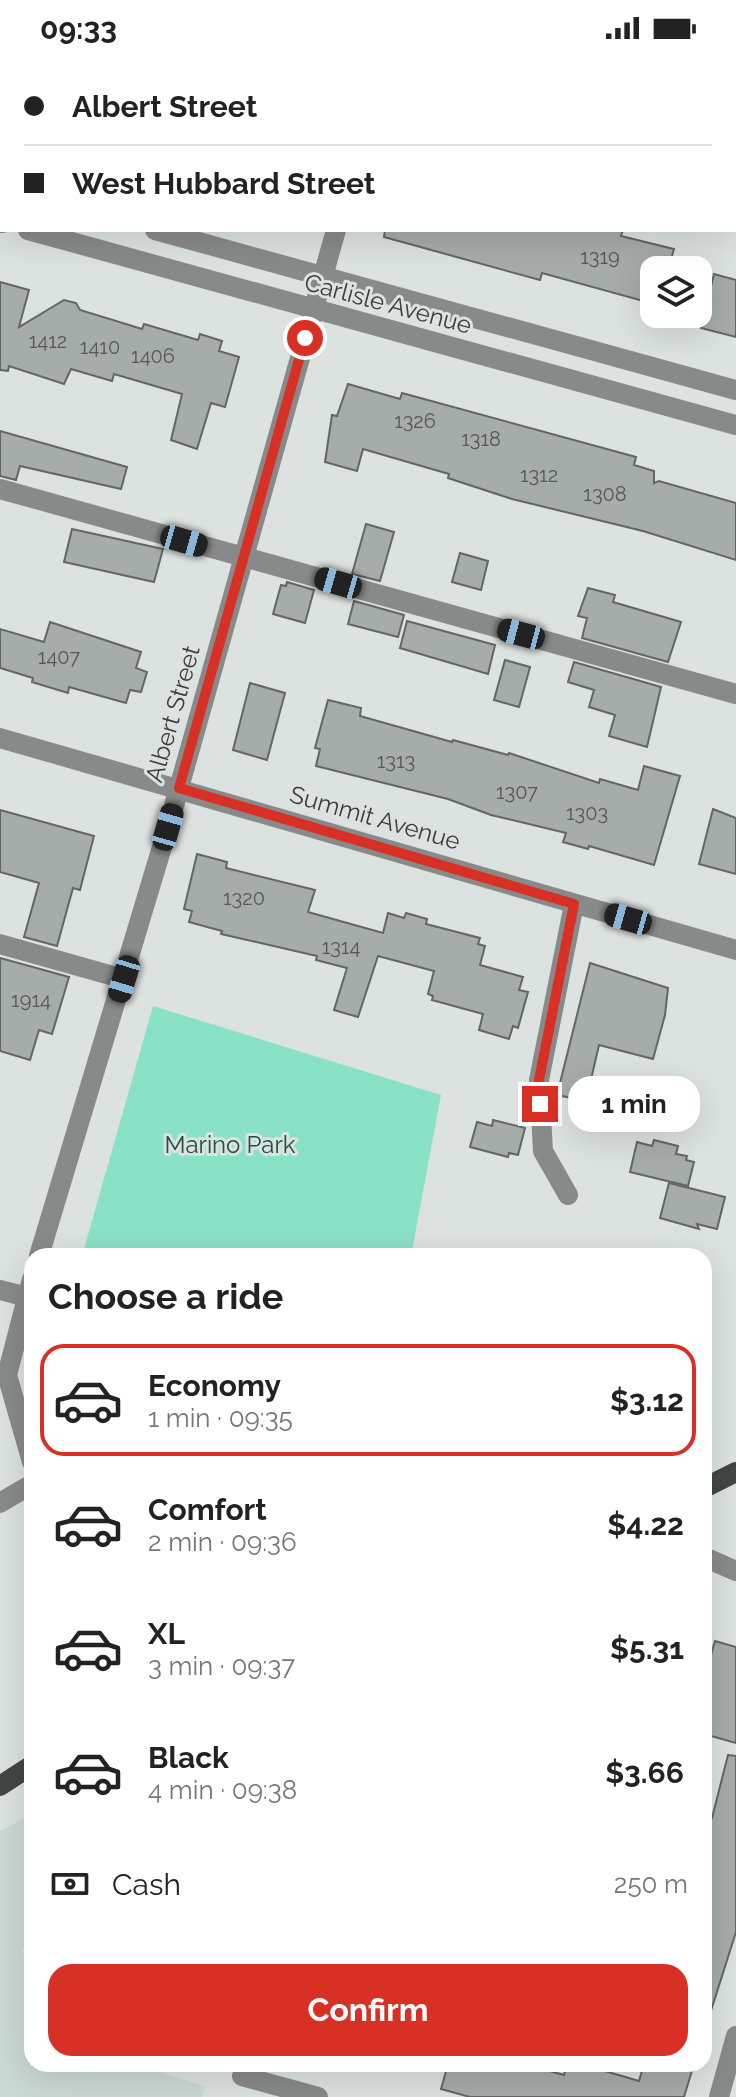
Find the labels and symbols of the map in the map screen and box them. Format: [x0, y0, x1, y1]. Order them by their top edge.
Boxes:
house number: 1319 [580, 245, 620, 269]
street label: Carlisle Avenue [302, 267, 475, 340]
route start [287, 320, 323, 356]
house number: 1412 [29, 329, 67, 353]
house number: 1410 [80, 335, 120, 359]
house number: 1406 [131, 344, 175, 368]
house number: 1326 [394, 409, 436, 433]
house number: 1318 [461, 427, 501, 451]
house number: 1312 [520, 463, 558, 487]
house number: 1308 [583, 482, 627, 506]
car [158, 523, 210, 559]
car [312, 565, 364, 601]
car [495, 616, 547, 652]
street label: Albert Street [139, 642, 206, 786]
house number: 1407 [38, 645, 80, 669]
house number: 1313 [377, 749, 415, 773]
street label: Summit Avenue [287, 779, 464, 856]
house number: 1307 [496, 780, 538, 804]
car [150, 801, 186, 853]
house number: 1303 [566, 801, 608, 825]
house number: 1320 [223, 886, 265, 910]
car [602, 901, 654, 937]
house number: 1314 [322, 935, 360, 959]
car [106, 953, 142, 1005]
house number: 1914 [11, 988, 51, 1012]
callout: 1 min [568, 1076, 700, 1132]
route end [522, 1086, 558, 1122]
park label: Marino Park [164, 1130, 296, 1159]

